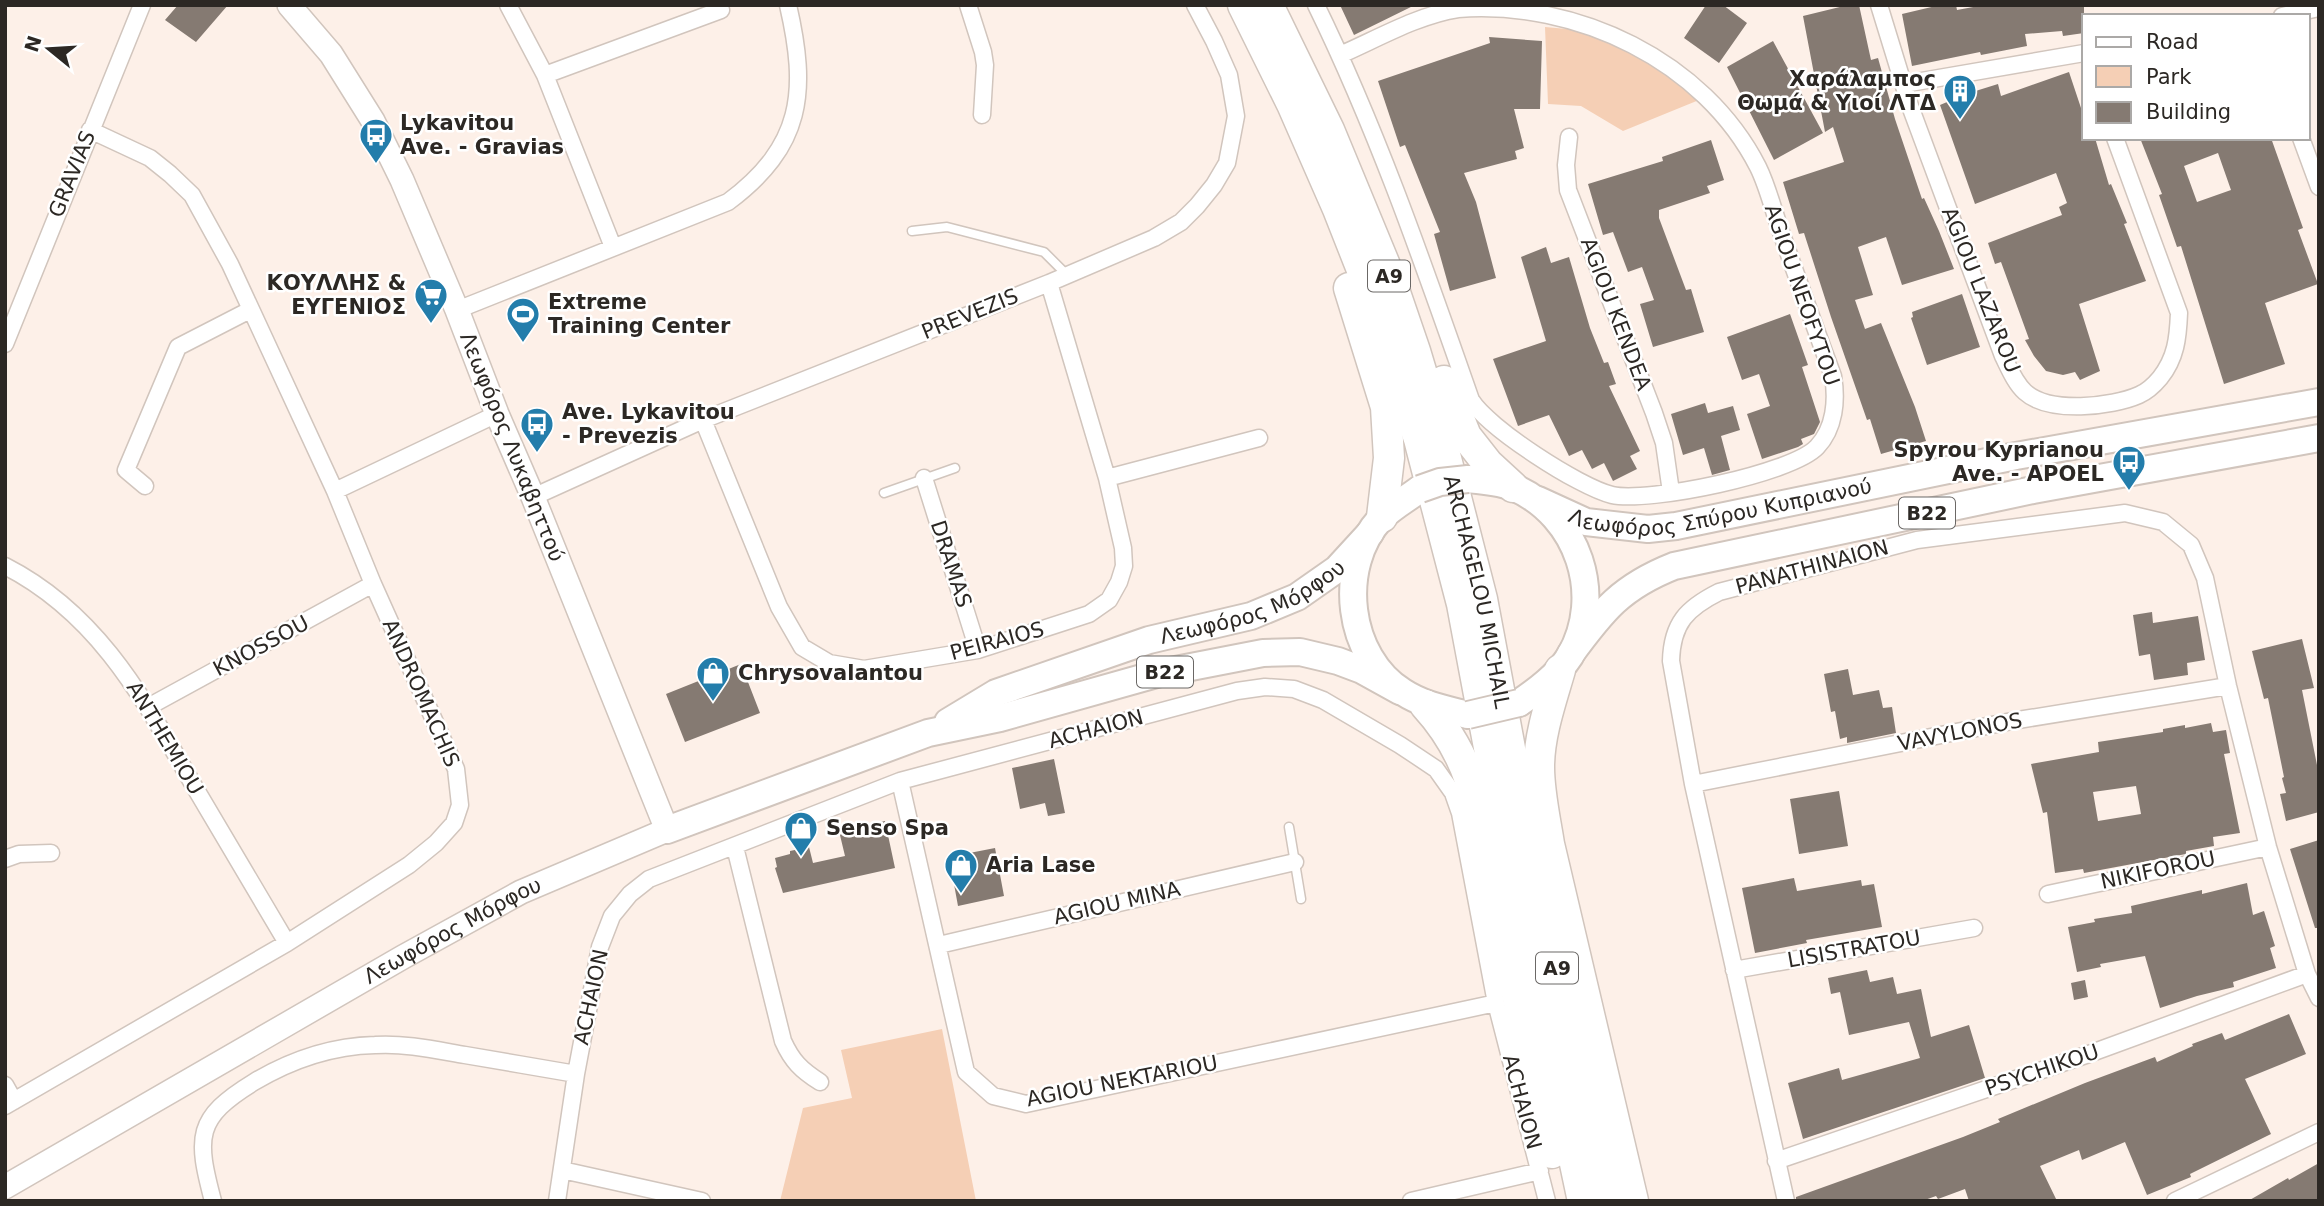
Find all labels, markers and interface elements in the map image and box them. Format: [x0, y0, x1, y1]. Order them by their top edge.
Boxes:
north arrow [14, 14, 84, 84]
legend [2082, 14, 2310, 140]
text: Road [2146, 30, 2199, 54]
text: N [20, 33, 46, 55]
text: Park [2146, 65, 2192, 89]
place label: Χαράλαμπος Θωμά & Υιοί ΛΤΔ [1737, 67, 1937, 115]
building icon: Χαράλαμπος Θωμά & Υιοί ΛΤΔ [1941, 72, 1979, 121]
text: Building [2146, 100, 2231, 124]
place label: Lykavitou Ave. - Gravias [400, 111, 564, 159]
bus stop icon: Lykavitou Ave. - Gravias [357, 116, 395, 165]
street label: GRAVIAS [44, 127, 100, 221]
street label: AGIOU NEOFYTOU [1760, 201, 1844, 389]
street label: AGIOU LAZAROU [1937, 204, 2025, 376]
street label: AGIOU KENDEA [1576, 234, 1656, 394]
road number: A9 [1368, 260, 1410, 292]
place label: ΚΟΥΛΛΗΣ & ΕΥΓΕΝΙΟΣ [267, 271, 406, 319]
supermarket icon: ΚΟΥΛΛΗΣ & ΕΥΓΕΝΙΟΣ [412, 276, 450, 325]
street label: PREVEZIS [918, 284, 1022, 344]
place label: Extreme Training Center [548, 290, 731, 338]
sports icon: Extreme Training Center [504, 295, 542, 344]
street label: Λεωφόρος Λυκαβηττού [455, 329, 569, 565]
place label: Ave. Lykavitou - Prevezis [562, 400, 735, 448]
bus stop icon: Ave. Lykavitou - Prevezis [518, 405, 556, 454]
place label: Spyrou Kyprianou Ave. - APOEL [1893, 438, 2104, 486]
bus stop icon: Spyrou Kyprianou Ave. - APOEL [2110, 443, 2148, 492]
street label: ARCHAGELOU MICHAIL [1439, 472, 1514, 711]
street label: Λεωφόρος Σπύρου Κυπριανού [1565, 474, 1874, 541]
road number: B22 [1899, 498, 1955, 528]
street label: DRAMAS [926, 517, 976, 611]
street label: PANATHINAION [1733, 535, 1891, 599]
street label: Λεωφόρος Μόρφου [1158, 556, 1350, 649]
street label: KNOSSOU [209, 611, 313, 681]
street label: ANDROMACHIS [378, 615, 464, 771]
street label: PEIRAIOS [947, 617, 1047, 665]
shop icon: Chrysovalantou [694, 654, 732, 703]
road number: B22 [1137, 656, 1193, 688]
place label: Chrysovalantou [738, 661, 923, 685]
street label: ANTHEMIOU [122, 677, 208, 799]
street label: ACHAION [1046, 705, 1146, 753]
street label: VAVYLONOS [1896, 708, 2024, 756]
shop icon: Senso Spa [782, 809, 820, 858]
place label: Senso Spa [826, 816, 949, 840]
shop icon: Aria Lase [942, 846, 980, 895]
street label: NIKIFOROU [2098, 846, 2218, 894]
place label: Aria Lase [986, 853, 1096, 877]
street label: Λεωφόρος Μόρφου [360, 873, 545, 989]
street label: AGIOU MINA [1051, 877, 1183, 929]
street label: LISISTRATOU [1786, 925, 1922, 973]
street label: ACHAION [569, 947, 613, 1047]
road number: A9 [1536, 952, 1578, 984]
street label: PSYCHIKOU [1982, 1039, 2102, 1101]
street label: AGIOU NEKTARIOU [1024, 1051, 1220, 1111]
street label: ACHAION [1498, 1052, 1546, 1152]

